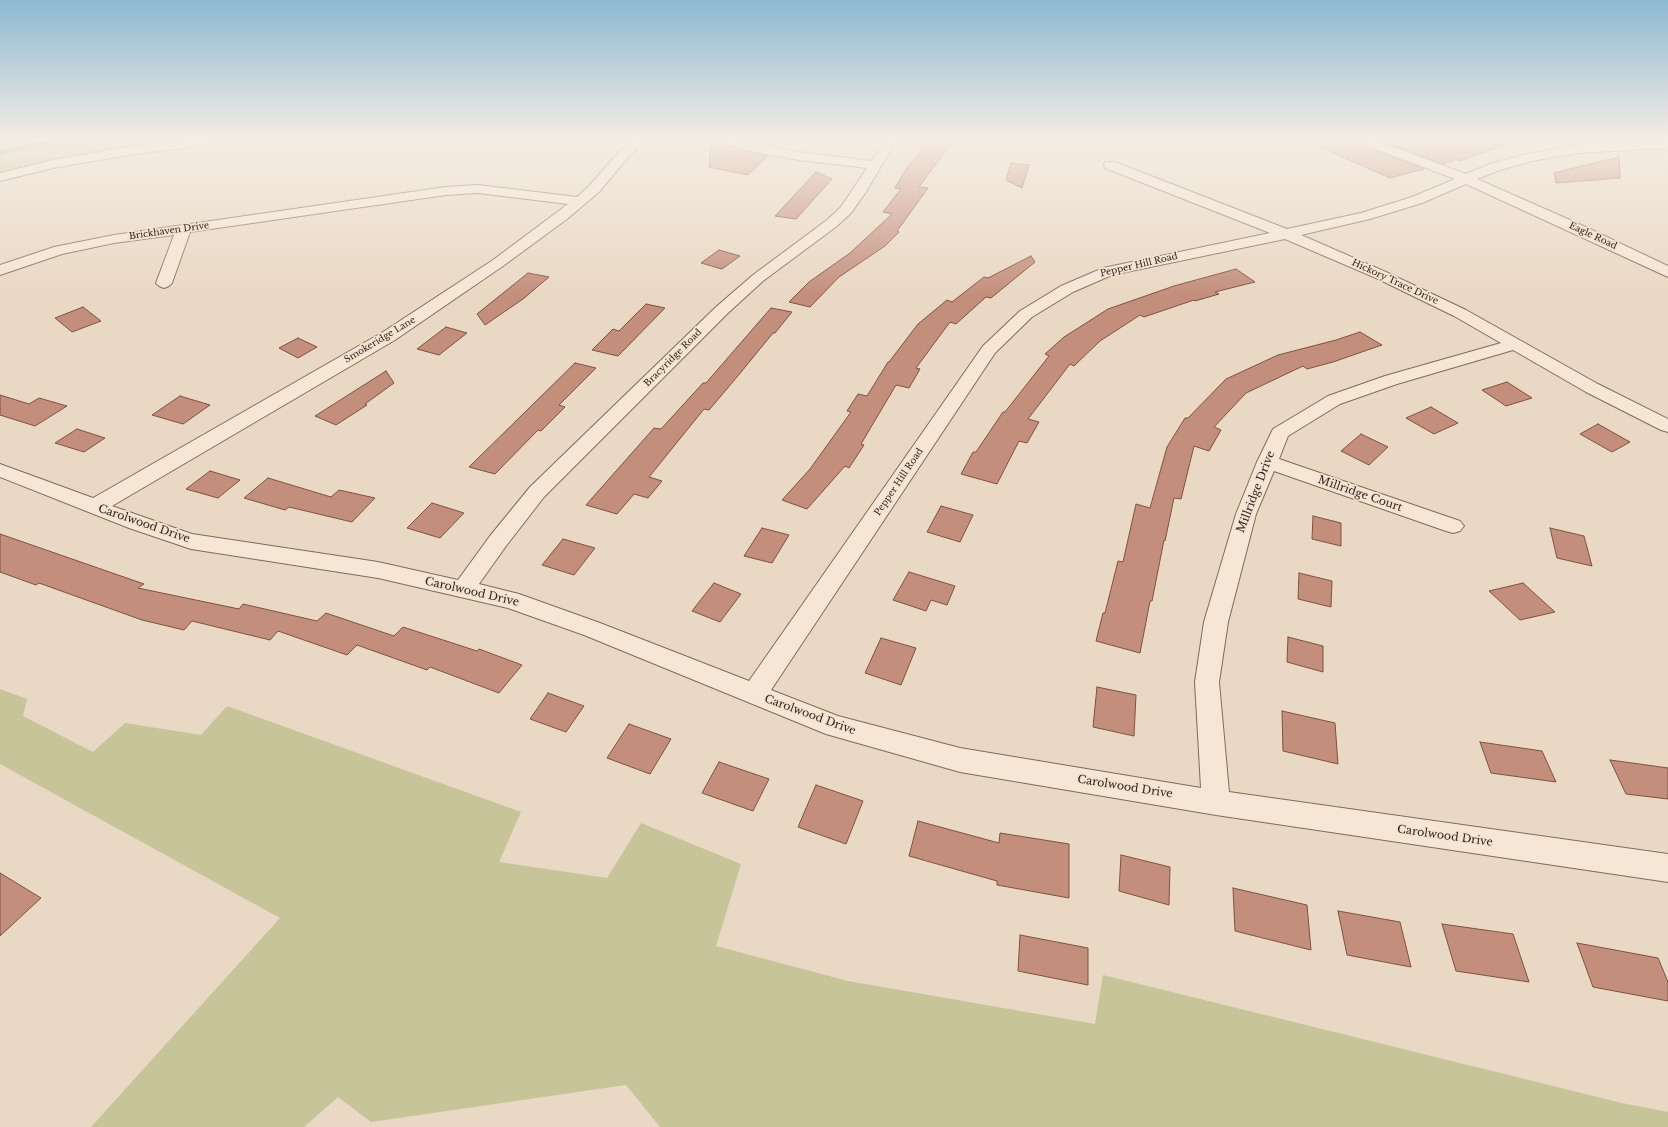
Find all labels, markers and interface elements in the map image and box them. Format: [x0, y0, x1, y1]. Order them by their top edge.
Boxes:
street label: Brickhaven Drive [128, 220, 210, 242]
street label: Eagle Road [1567, 220, 1619, 252]
street label: Pepper Hill Road [1099, 251, 1179, 279]
street label: Hickory Trace Drive [1350, 257, 1440, 307]
street label: Smokeridge Lane [342, 314, 418, 366]
street label: Bracyridge Road [642, 327, 704, 389]
street label: Pepper Hill Road [872, 446, 926, 518]
street label: Millridge Drive [1234, 449, 1278, 535]
street label: Millridge Court [1316, 473, 1404, 515]
street label: Carolwood Drive [96, 502, 192, 546]
street label: Carolwood Drive [424, 575, 520, 609]
street label: Carolwood Drive [762, 692, 858, 738]
street label: Carolwood Drive [1076, 773, 1174, 801]
street label: Carolwood Drive [1396, 823, 1494, 849]

